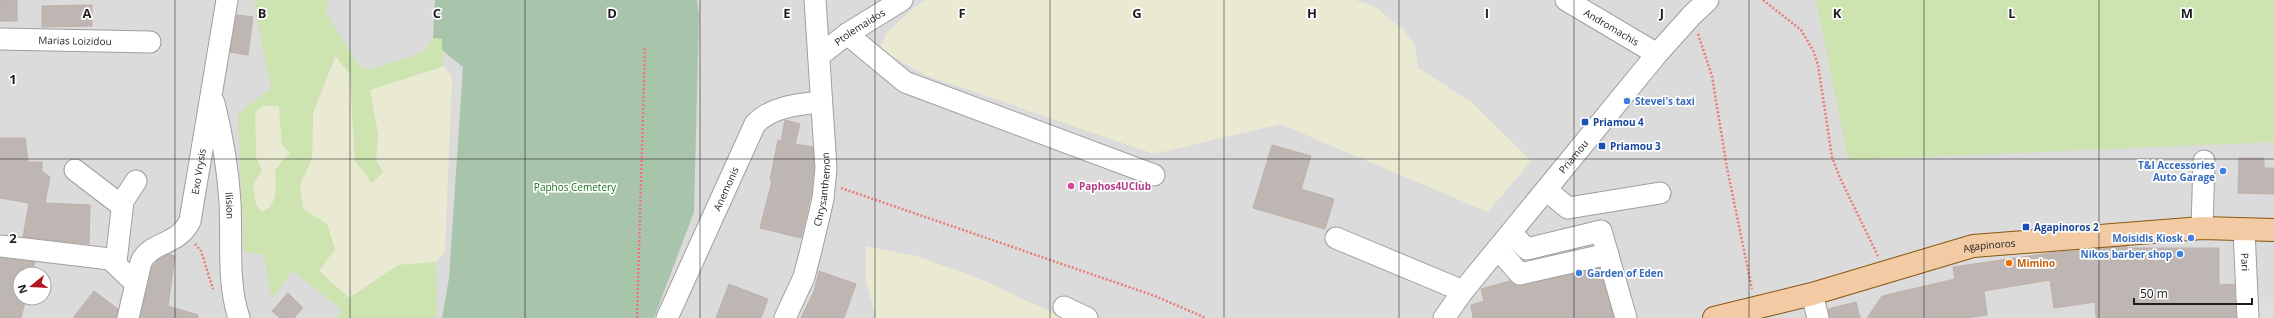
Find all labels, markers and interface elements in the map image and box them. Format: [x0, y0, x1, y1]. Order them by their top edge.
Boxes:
text: A [83, 4, 92, 22]
text: B [258, 4, 267, 22]
text: C [433, 4, 441, 22]
text: D [607, 4, 617, 22]
text: E [783, 4, 791, 22]
text: F [958, 4, 966, 22]
text: G [1132, 4, 1142, 22]
text: H [1307, 4, 1317, 22]
text: I [1485, 4, 1489, 22]
text: J [1659, 4, 1664, 22]
text: K [1833, 4, 1842, 22]
text: L [2008, 4, 2016, 22]
text: M [2181, 4, 2193, 22]
street label: Ptolemaidos [831, 5, 888, 49]
street label: Andromachis [1581, 5, 1642, 49]
street label: Marias Loizidou [38, 33, 112, 48]
text: 1 [9, 70, 17, 88]
place label: Stevei's taxi [1635, 94, 1695, 108]
marker: Stevei's taxi [1622, 96, 1632, 106]
place label: Priamou 4 [1593, 115, 1644, 129]
marker: Priamou 4 [1580, 117, 1590, 127]
street label: Priamou [1555, 137, 1591, 176]
place label: Priamou 3 [1610, 139, 1661, 153]
marker: Priamou 3 [1597, 141, 1607, 151]
street label: Exo Vrysis [188, 147, 209, 196]
street label: Chrysanthemon [810, 152, 833, 228]
place label: T&I Accessories Auto Garage [2138, 158, 2215, 184]
street label: Anemonis [710, 164, 742, 213]
marker: T&I Accessories Auto Garage [2218, 166, 2228, 176]
place label: Paphos4UClub [1079, 179, 1151, 193]
park label: Paphos Cemetery [534, 180, 617, 194]
marker: Paphos4UClub [1066, 181, 1076, 191]
street label: Ilision [222, 191, 238, 219]
place label: Agapinoros 2 [2034, 220, 2099, 234]
marker: Agapinoros 2 [2021, 222, 2031, 232]
text: 2 [9, 229, 17, 247]
place label: Moisidis Kiosk [2112, 231, 2184, 245]
marker: Moisidis Kiosk [2186, 233, 2196, 243]
street label: Agapinoros [1961, 236, 2016, 256]
place label: Nikos barber shop [2081, 247, 2172, 261]
marker: Nikos barber shop [2175, 249, 2185, 259]
street label: Pari [2238, 253, 2253, 271]
place label: Mimino [2017, 256, 2055, 270]
marker: Mimino [2004, 258, 2014, 268]
north arrow [12, 266, 52, 306]
place label: Garden of Eden [1587, 266, 1663, 280]
marker: Garden of Eden [1574, 268, 1584, 278]
scale bar [2134, 280, 2252, 306]
text: N [13, 283, 31, 296]
text: 50 m [2140, 285, 2168, 302]

